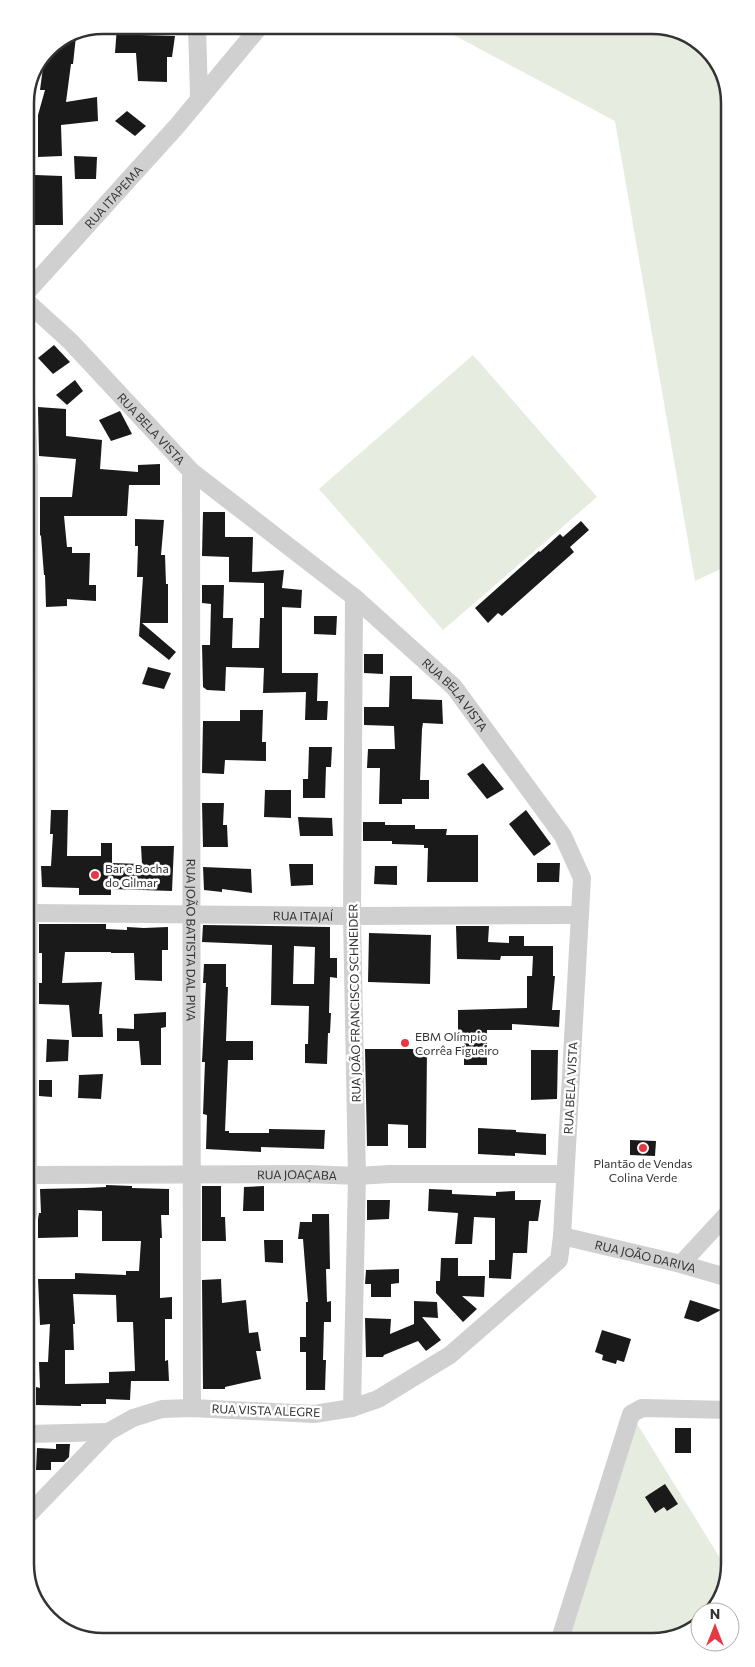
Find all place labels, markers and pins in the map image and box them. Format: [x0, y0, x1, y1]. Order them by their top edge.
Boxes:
place label: Bar e Bocha do Gilmar [105, 861, 169, 889]
marker: Bar e Bocha do Gilmar [89, 869, 101, 881]
place label: EBM Olímpio Corrêa Figueiro [415, 1029, 499, 1057]
marker: EBM Olímpio Corrêa Figueiro [399, 1037, 411, 1049]
marker: Plantão de Vendas Colina Verde [637, 1142, 649, 1154]
place label: Plantão de Vendas Colina Verde [593, 1156, 693, 1184]

